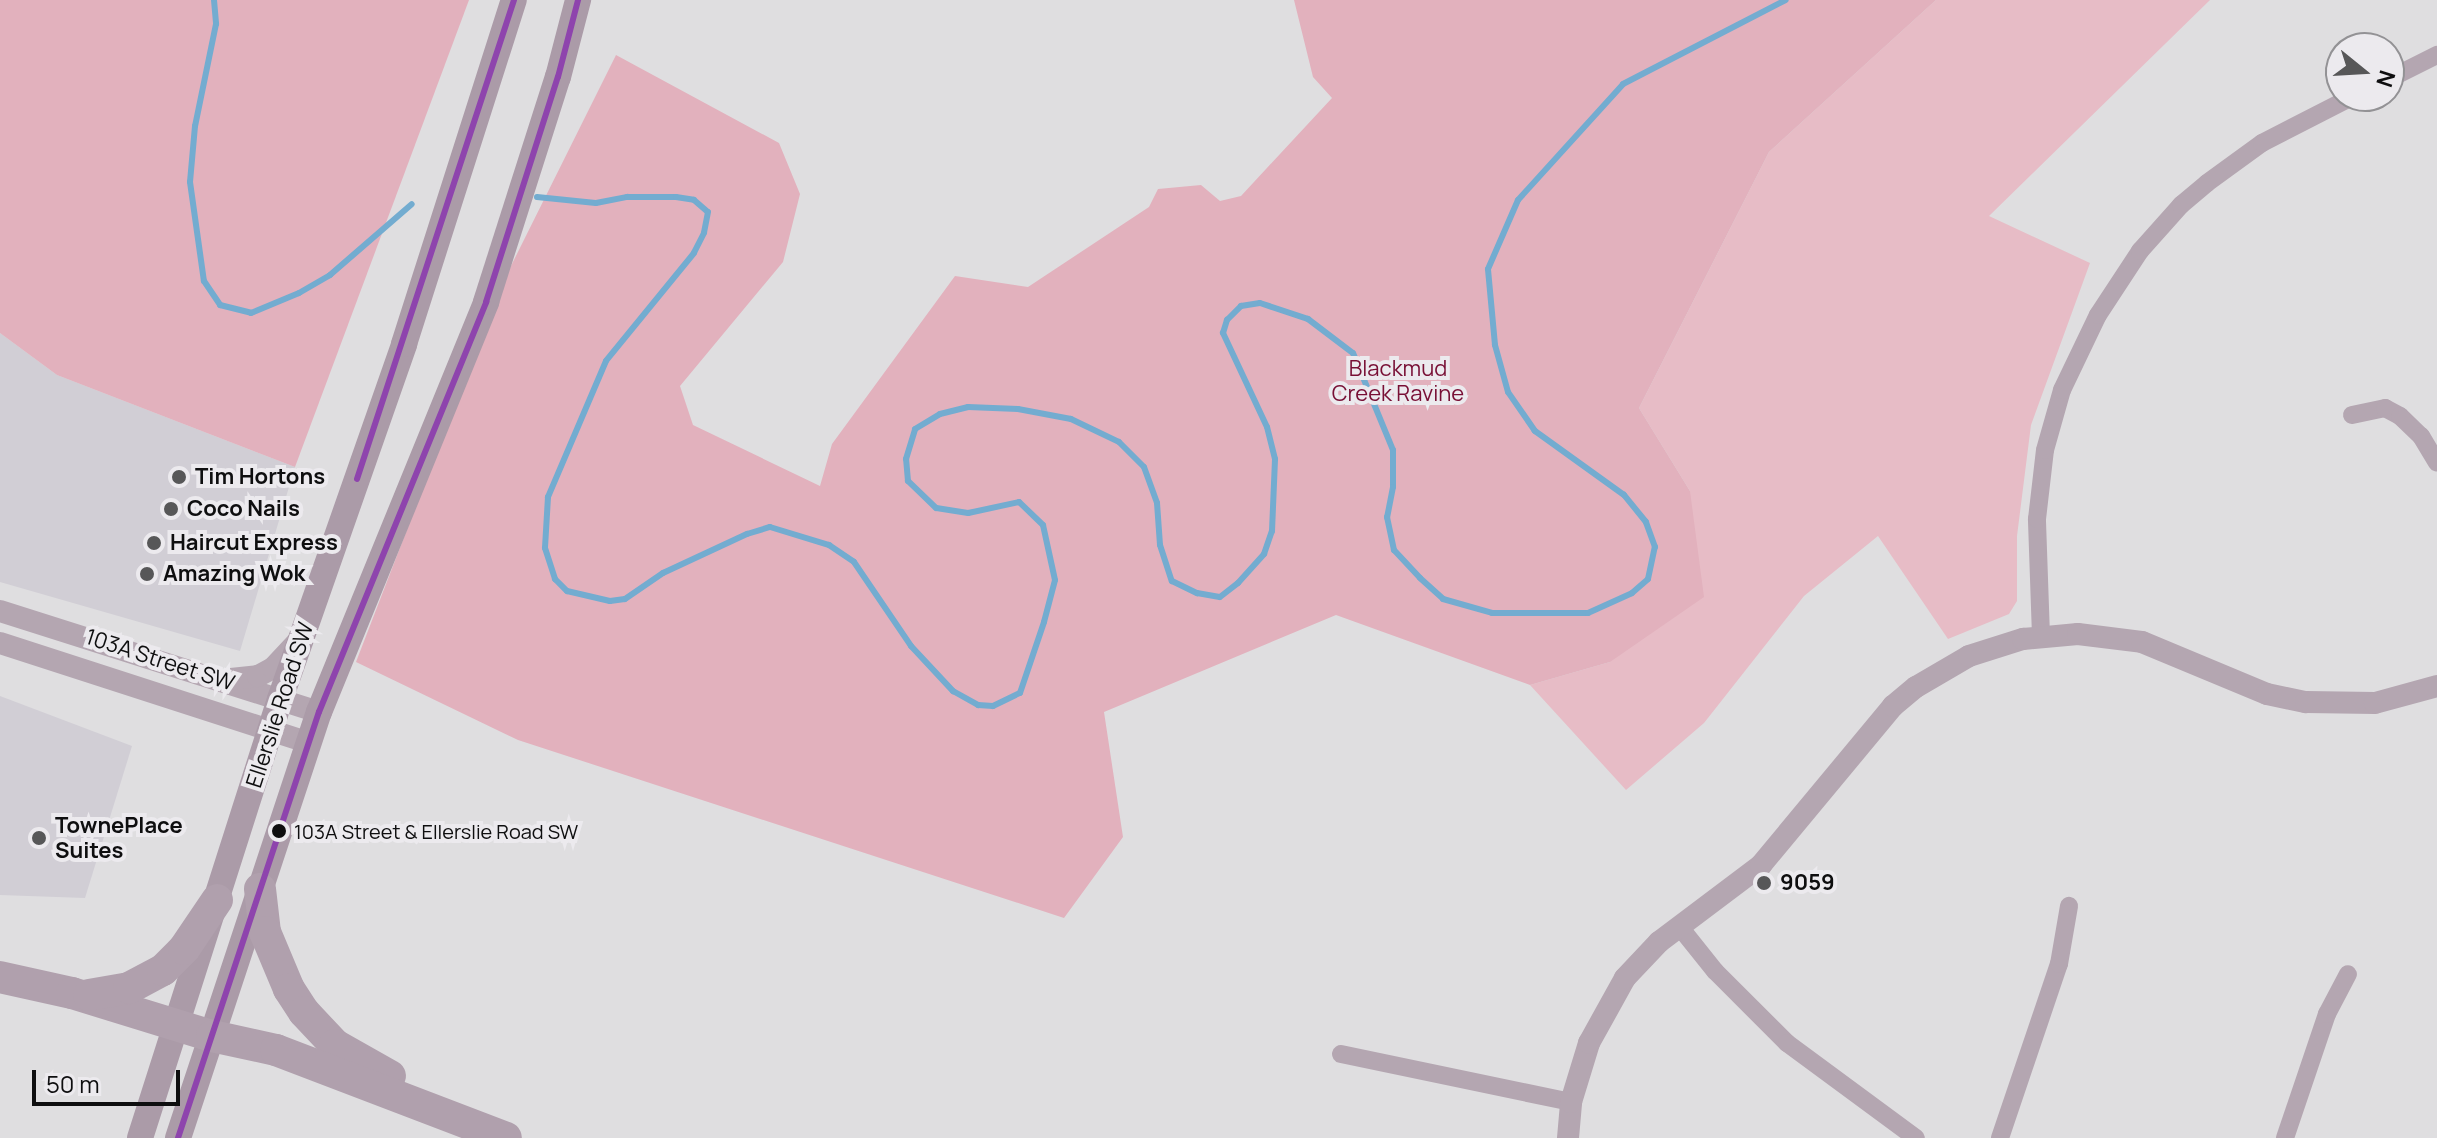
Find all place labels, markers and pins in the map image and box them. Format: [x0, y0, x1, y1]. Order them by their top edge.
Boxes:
place label: Tim Hortons [195, 464, 325, 490]
marker: Tim Hortons [170, 468, 188, 486]
place label: Coco Nails [187, 496, 300, 522]
marker: Coco Nails [162, 500, 180, 518]
place label: Haircut Express [170, 530, 338, 556]
marker: Haircut Express [145, 534, 163, 552]
place label: Amazing Wok [163, 561, 305, 587]
marker: Amazing Wok [138, 565, 156, 583]
place label: TownePlace Suites [55, 812, 183, 864]
place label: 103A Street & Ellerslie Road SW [294, 819, 578, 843]
marker: 103A Street & Ellerslie Road SW [271, 823, 287, 839]
marker: TownePlace Suites [30, 829, 48, 847]
place label: 9059 [1780, 870, 1835, 896]
marker: 9059 [1755, 874, 1773, 892]

